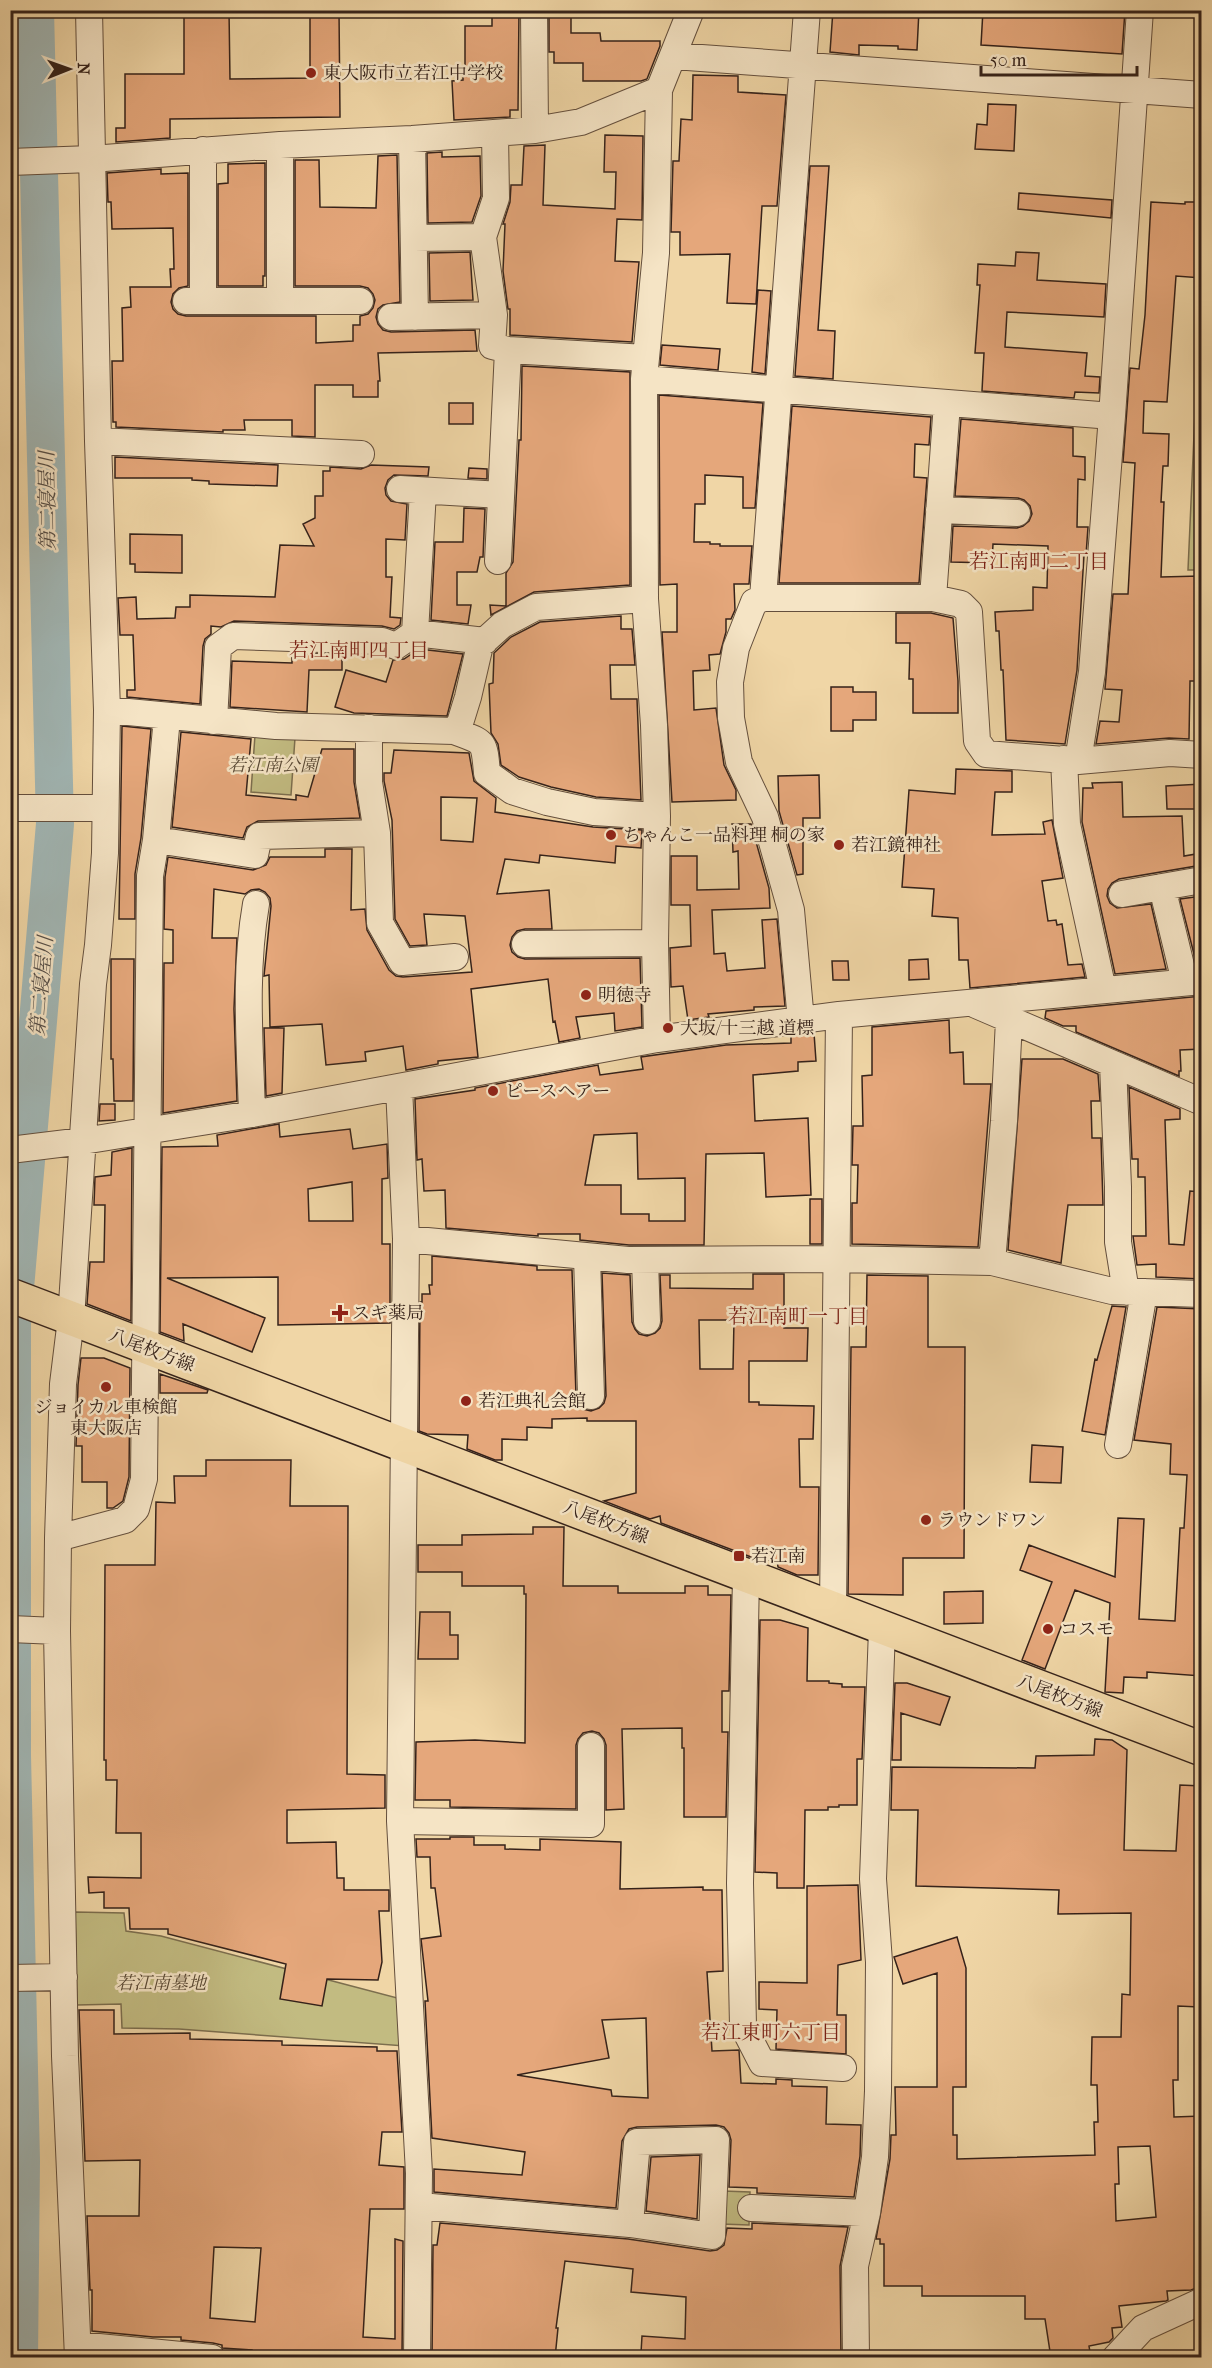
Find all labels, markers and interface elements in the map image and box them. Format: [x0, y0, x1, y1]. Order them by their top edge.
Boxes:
north arrow [39, 39, 99, 99]
scale bar [981, 39, 1137, 77]
text: 50 m [990, 50, 1027, 71]
text: N [74, 63, 93, 76]
place label: 東大阪市立若江中学校 [323, 63, 503, 84]
marker: 東大阪市立若江中学校 [304, 66, 318, 80]
water label: 第二寝屋川 [35, 449, 60, 551]
district label: 若江南町二丁目 [969, 550, 1109, 573]
district label: 若江南町四丁目 [289, 639, 429, 662]
park label: 若江南公園 [228, 755, 321, 776]
place label: ちゃんこ一品料理 桐の家 [623, 825, 825, 846]
marker: ちゃんこ一品料理 桐の家 [604, 828, 618, 842]
place label: 若江鏡神社 [851, 835, 941, 856]
marker: 若江鏡神社 [832, 838, 846, 852]
water label: 第二寝屋川 [26, 933, 57, 1037]
place label: 明徳寺 [598, 985, 652, 1006]
marker: 明徳寺 [579, 988, 593, 1002]
place label: 大坂/十三越 道標 [680, 1018, 814, 1039]
marker: 大坂/十三越 道標 [661, 1021, 675, 1035]
place label: ピースヘアー [505, 1081, 610, 1102]
marker: ピースヘアー [486, 1084, 500, 1098]
place label: スギ薬局 [352, 1303, 424, 1324]
district label: 若江南町一丁目 [728, 1305, 868, 1328]
marker: スギ薬局 [333, 1306, 347, 1320]
street label: 八尾枚方線 [106, 1325, 198, 1376]
marker: ジョイカル車検館 東大阪店 [99, 1380, 113, 1394]
place label: 若江典礼会館 [478, 1391, 586, 1412]
marker: 若江典礼会館 [459, 1394, 473, 1408]
place label: ジョイカル車検館 東大阪店 [34, 1397, 178, 1439]
street label: 八尾枚方線 [560, 1497, 652, 1548]
place label: ラウンドワン [938, 1510, 1046, 1531]
marker: ラウンドワン [919, 1513, 933, 1527]
place label: 若江南 [751, 1546, 805, 1567]
marker: 若江南 [732, 1549, 746, 1563]
place label: コスモ [1060, 1619, 1114, 1640]
marker: コスモ [1041, 1622, 1055, 1636]
street label: 八尾枚方線 [1014, 1671, 1106, 1722]
park label: 若江南墓地 [116, 1973, 208, 1994]
district label: 若江東町六丁目 [701, 2021, 841, 2044]

